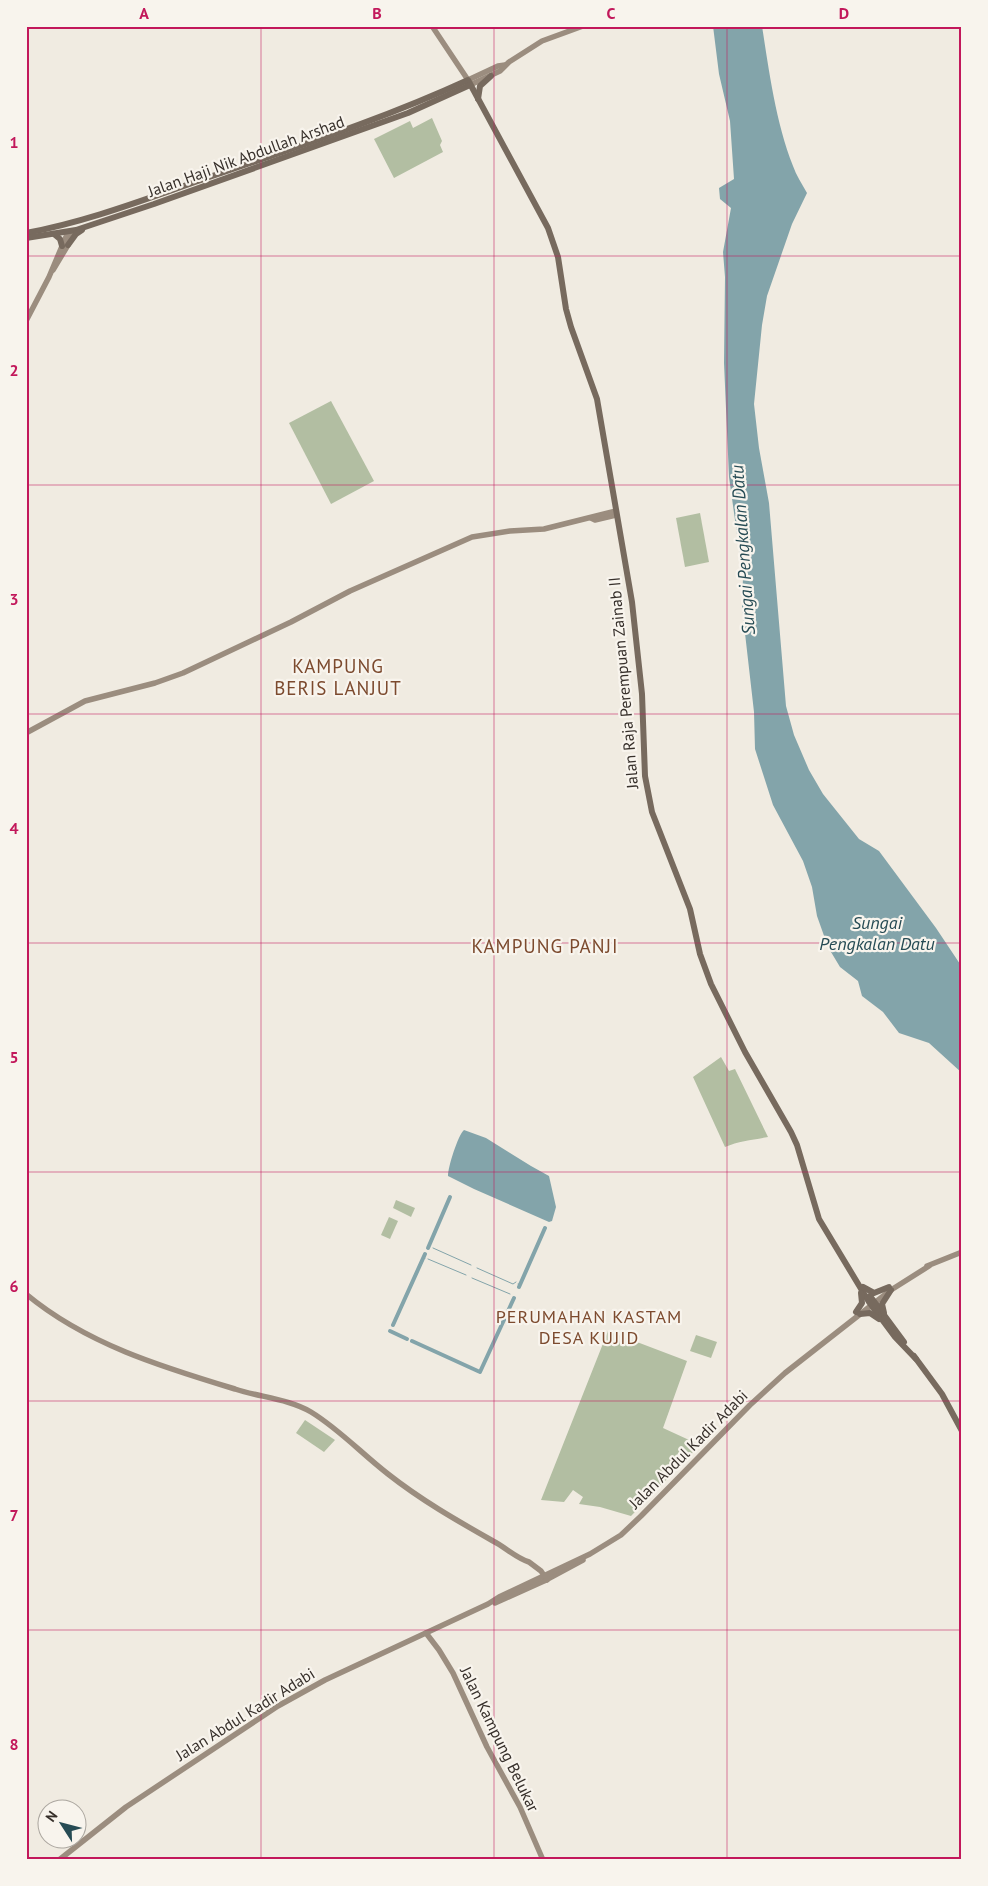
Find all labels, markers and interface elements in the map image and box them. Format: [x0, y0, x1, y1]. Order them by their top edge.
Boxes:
text: A [139, 3, 149, 23]
text: B [372, 3, 382, 23]
text: C [607, 3, 616, 23]
text: D [839, 3, 849, 23]
street label: Jalan Haji Nik Abdullah Arshad [144, 111, 347, 201]
text: 1 [9, 132, 19, 152]
text: 2 [9, 360, 19, 380]
water label: Sungai Pengkalan Datu [725, 464, 760, 636]
street label: Jalan Raja Perempuan Zainab II [604, 576, 642, 791]
text: 3 [9, 589, 19, 609]
district label: KAMPUNG BERIS LANJUT [274, 654, 402, 700]
text: 4 [9, 818, 19, 838]
water label: Sungai Pengkalan Datu [819, 911, 935, 955]
district label: KAMPUNG PANJI [471, 934, 619, 958]
text: 5 [9, 1047, 19, 1067]
text: 6 [9, 1276, 19, 1296]
district label: PERUMAHAN KASTAM DESA KUJID [496, 1305, 682, 1349]
street label: Jalan Abdul Kadir Adabi [624, 1385, 752, 1513]
text: 7 [9, 1505, 19, 1525]
street label: Jalan Kampung Belukar [456, 1662, 544, 1815]
street label: Jalan Abdul Kadir Adabi [171, 1663, 318, 1765]
text: 8 [9, 1734, 19, 1754]
north arrow [38, 1798, 88, 1848]
text: N [41, 1807, 61, 1825]

